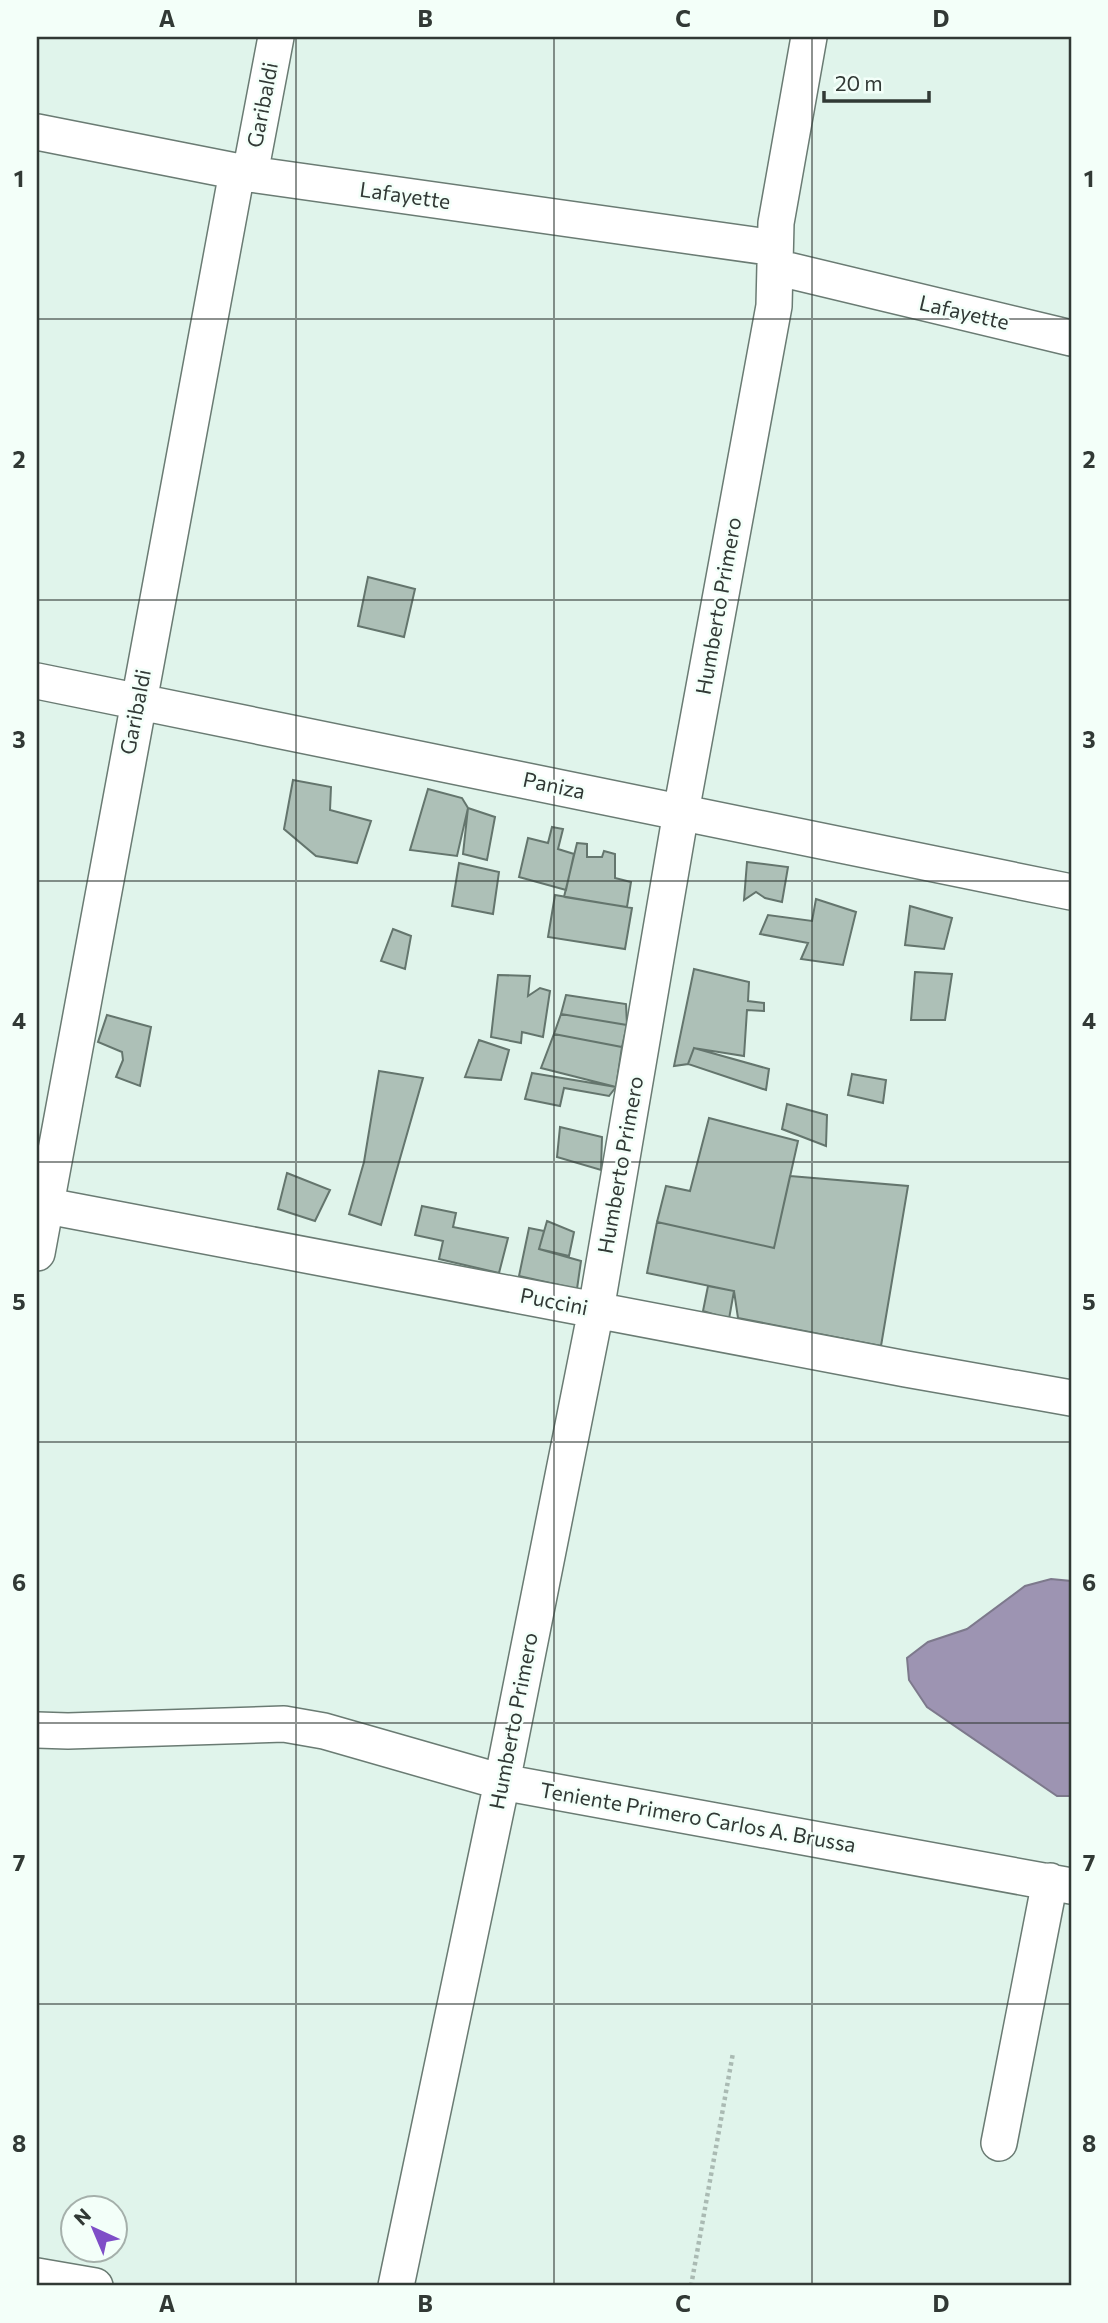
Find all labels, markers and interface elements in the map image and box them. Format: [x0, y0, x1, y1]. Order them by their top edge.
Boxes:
text: A [159, 4, 176, 32]
text: B [417, 4, 433, 32]
text: C [675, 4, 691, 32]
text: D [933, 4, 950, 32]
street label: Garibaldi [241, 60, 282, 150]
scale bar [824, 60, 930, 104]
text: 20 m [835, 70, 883, 95]
text: 1 [14, 164, 24, 192]
text: 1 [1084, 164, 1094, 192]
street label: Lafayette [358, 176, 452, 213]
street label: Lafayette [917, 289, 1012, 334]
text: 2 [12, 445, 26, 473]
text: 2 [1082, 445, 1096, 473]
street label: Humberto Primero [690, 515, 745, 696]
street label: Garibaldi [114, 667, 155, 757]
text: 3 [12, 725, 26, 753]
text: 3 [1082, 725, 1096, 753]
street label: Paniza [521, 766, 588, 803]
text: 4 [12, 1006, 26, 1034]
text: 4 [1082, 1006, 1096, 1034]
street label: Humberto Primero [592, 1074, 647, 1255]
street label: Puccini [518, 1282, 590, 1319]
text: 5 [12, 1287, 26, 1315]
text: 5 [1082, 1287, 1096, 1315]
text: 6 [12, 1568, 26, 1596]
text: 6 [1082, 1568, 1096, 1596]
street label: Humberto Primero [483, 1630, 542, 1811]
street label: Teniente Primero Carlos A. Brussa [538, 1776, 858, 1857]
text: 7 [13, 1848, 25, 1876]
text: 7 [1083, 1848, 1095, 1876]
text: 8 [12, 2129, 26, 2157]
text: 8 [1082, 2129, 1096, 2157]
north arrow [60, 2194, 130, 2264]
text: N [69, 2203, 95, 2230]
text: A [159, 2289, 176, 2317]
text: B [417, 2289, 433, 2317]
text: C [675, 2289, 691, 2317]
text: D [933, 2289, 950, 2317]

